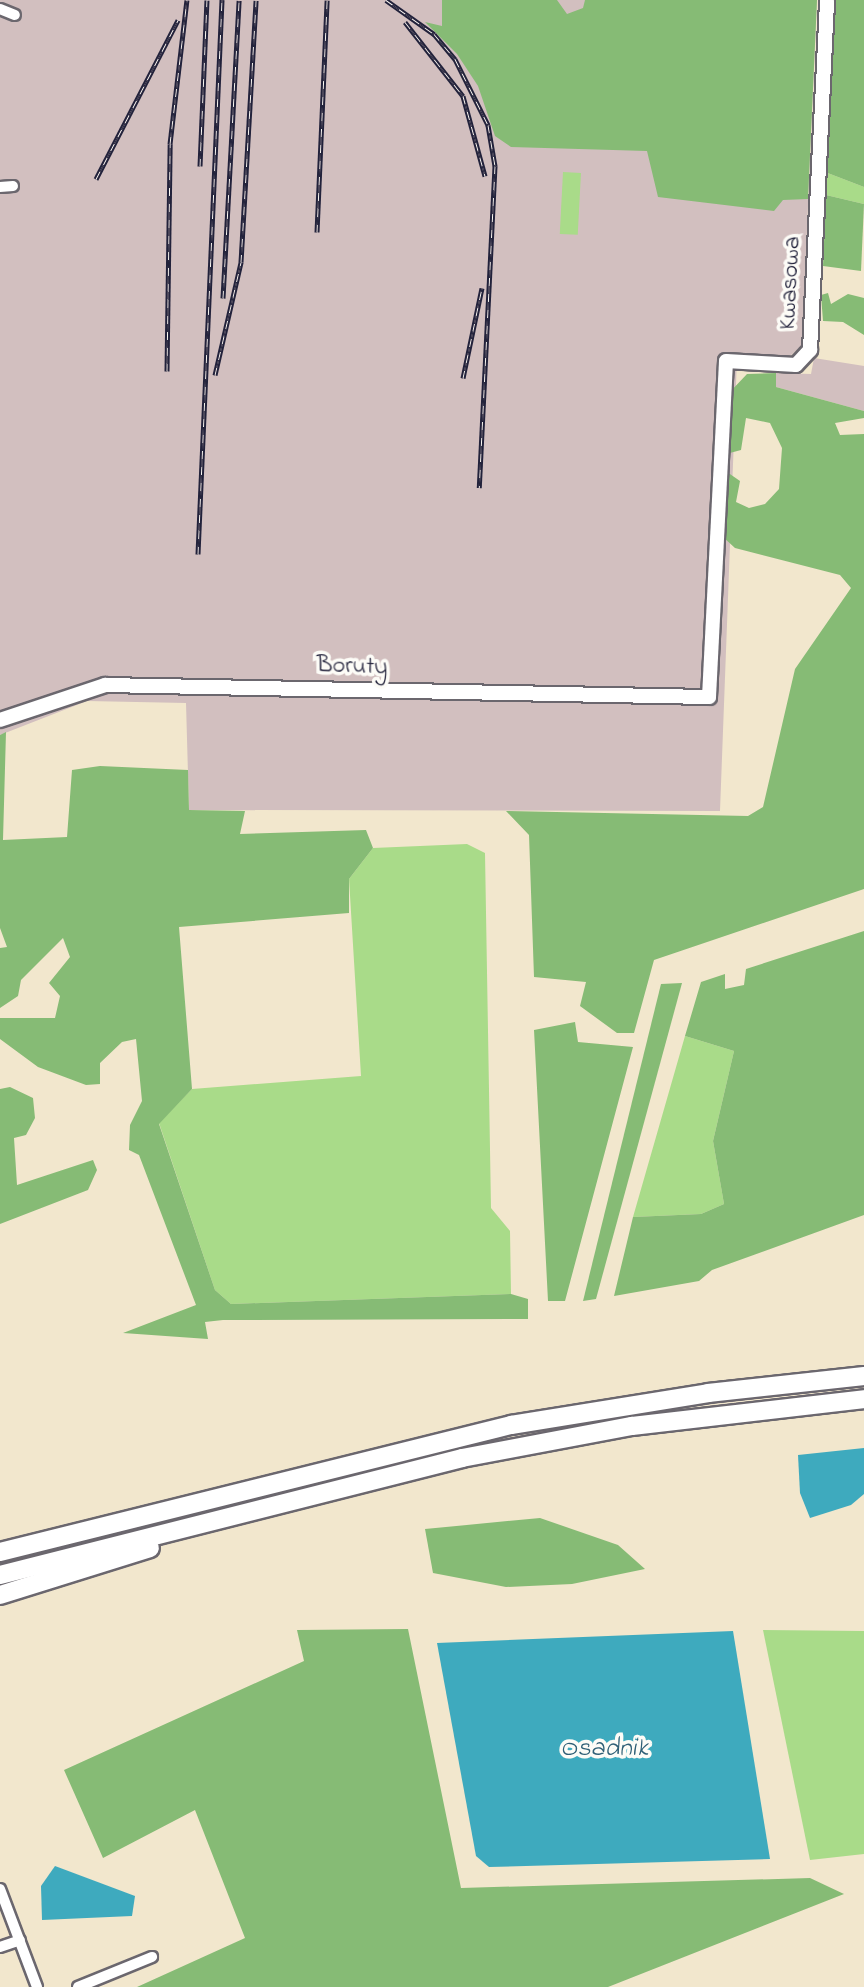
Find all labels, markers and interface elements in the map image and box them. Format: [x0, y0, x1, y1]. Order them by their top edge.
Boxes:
street label: Kwasowa [774, 235, 808, 331]
street label: Boruty [316, 651, 388, 683]
water label: Osadnik [560, 1734, 648, 1766]

